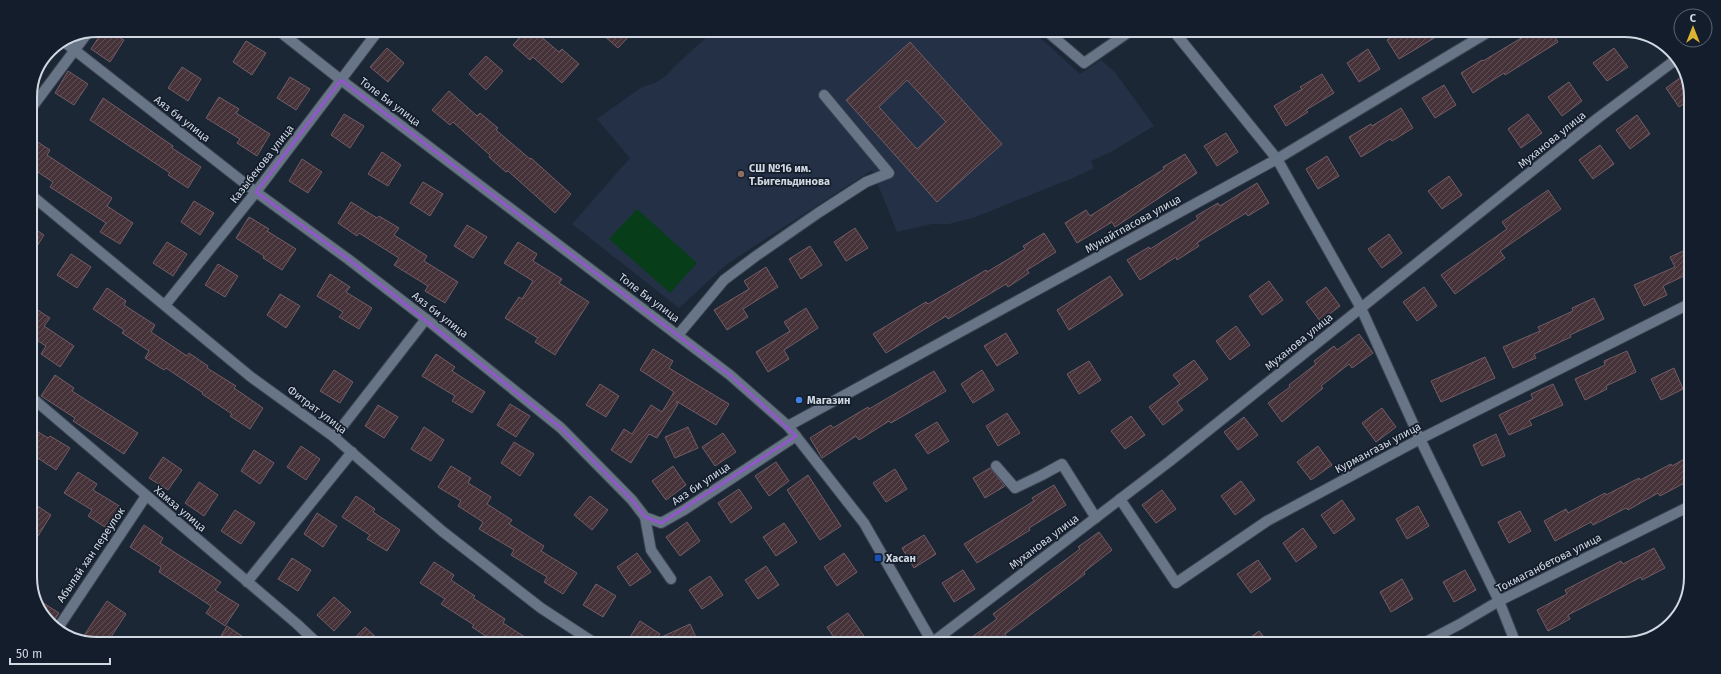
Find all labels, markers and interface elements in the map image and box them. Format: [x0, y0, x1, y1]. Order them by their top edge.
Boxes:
north arrow [1673, 8, 1713, 48]
text: С [1690, 12, 1697, 25]
street label: Толе Би улица [357, 75, 423, 129]
street label: Аяз би улица [151, 93, 213, 145]
street label: Муханова улица [1515, 109, 1589, 171]
street label: Казыбекова улица [227, 122, 297, 206]
place label: СШ №16 им. Т.Бигельдинова [749, 162, 830, 188]
marker: СШ №16 им. Т.Бигельдинова [736, 169, 746, 179]
street label: Мунайтпасова улица [1083, 192, 1183, 256]
street label: Толе Би улица [616, 271, 682, 325]
street label: Аяз би улица [409, 289, 471, 341]
street label: Муханова улица [1262, 311, 1336, 373]
street label: Фитрат улица [285, 383, 349, 437]
place label: Магазин [807, 394, 850, 407]
marker: Магазин [794, 395, 804, 405]
street label: Курмангазы улица [1333, 420, 1423, 476]
street label: Аяз би улица [669, 460, 733, 508]
street label: Хамза улица [151, 483, 209, 535]
street label: Абылай хан переулок [54, 505, 128, 605]
street label: Муханова улица [1007, 512, 1081, 572]
street label: Токмаганбетова улица [1494, 531, 1604, 595]
place label: Хасан [885, 552, 916, 565]
marker: Хасан [873, 553, 883, 563]
scale bar [10, 640, 110, 666]
text: 50 m [16, 647, 42, 661]

